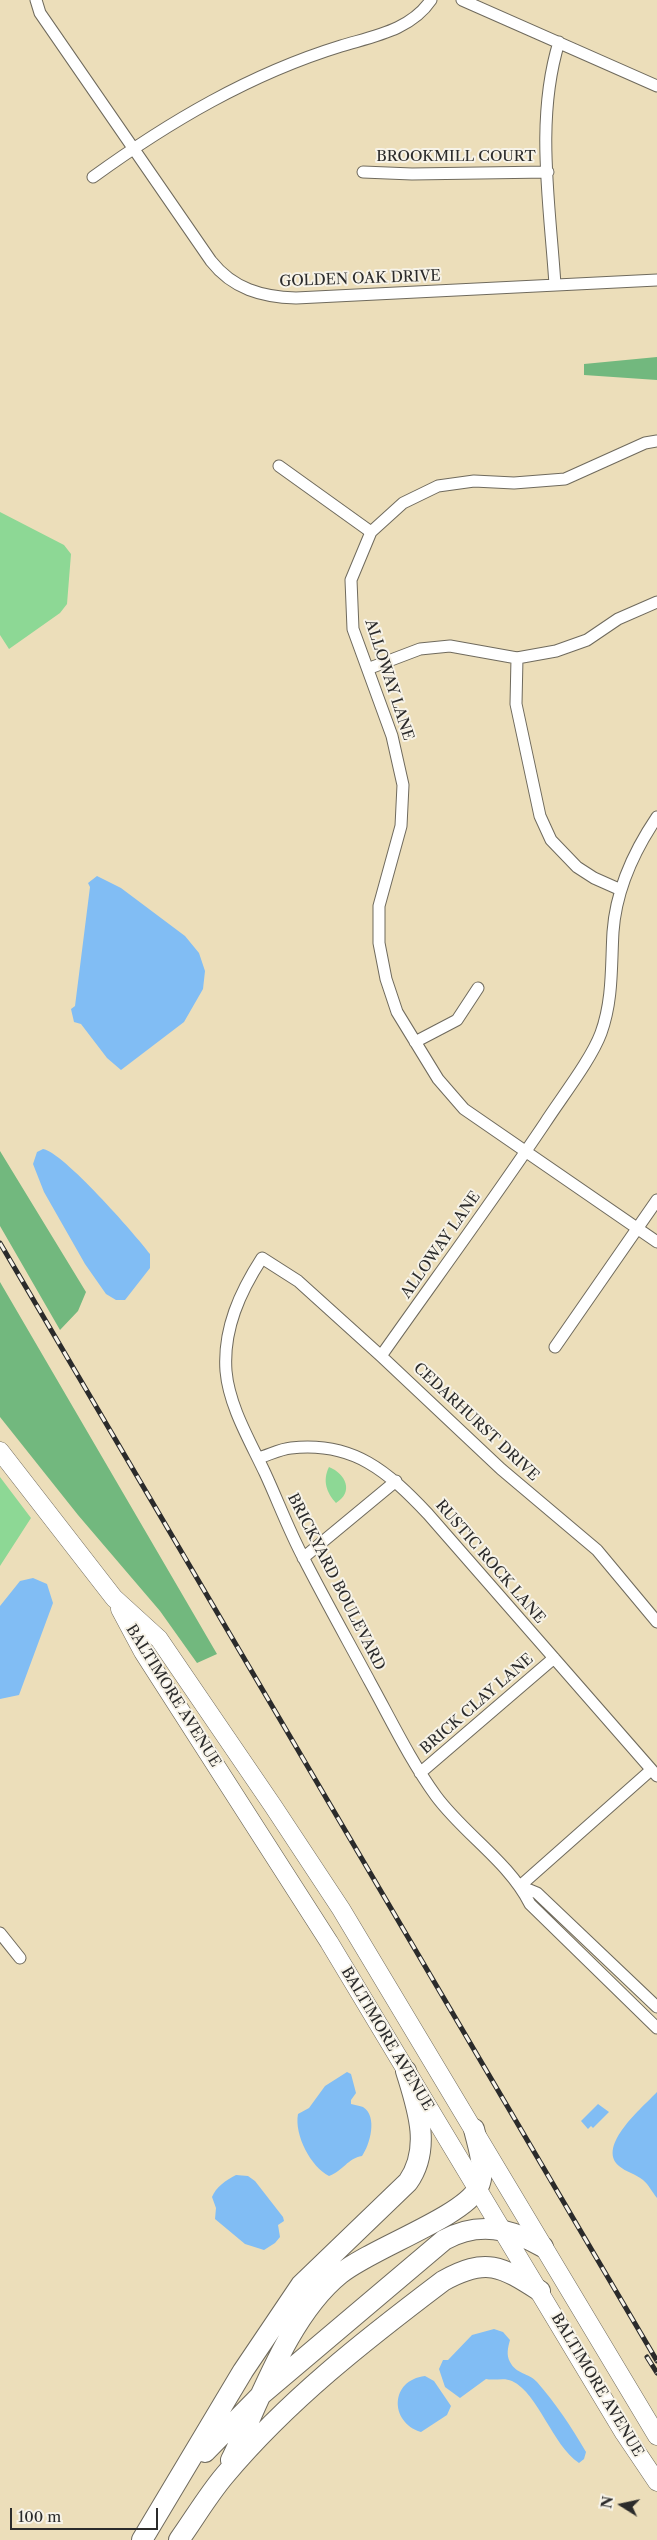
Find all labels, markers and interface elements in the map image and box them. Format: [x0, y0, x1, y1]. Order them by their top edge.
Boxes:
street label: BROOKMILL COURT [376, 148, 536, 166]
street label: GOLDEN OAK DRIVE [279, 267, 441, 291]
street label: ALLOWAY LANE [361, 617, 417, 743]
street label: ALLOWAY LANE [397, 1188, 485, 1302]
street label: CEDARHURST DRIVE [410, 1359, 542, 1485]
street label: BRICKYARD BOULEVARD [283, 1490, 389, 1674]
street label: RUSTIC ROCK LANE [431, 1497, 549, 1627]
street label: BALTIMORE AVENUE [122, 1621, 224, 1771]
street label: BRICK CLAY LANE [417, 1650, 537, 1758]
street label: BALTIMORE AVENUE [337, 1964, 437, 2114]
street label: BALTIMORE AVENUE [547, 2310, 647, 2460]
north arrow [597, 2480, 647, 2530]
text: N [597, 2495, 617, 2510]
scale bar [12, 2498, 160, 2530]
text: 100 m [18, 2507, 61, 2526]

